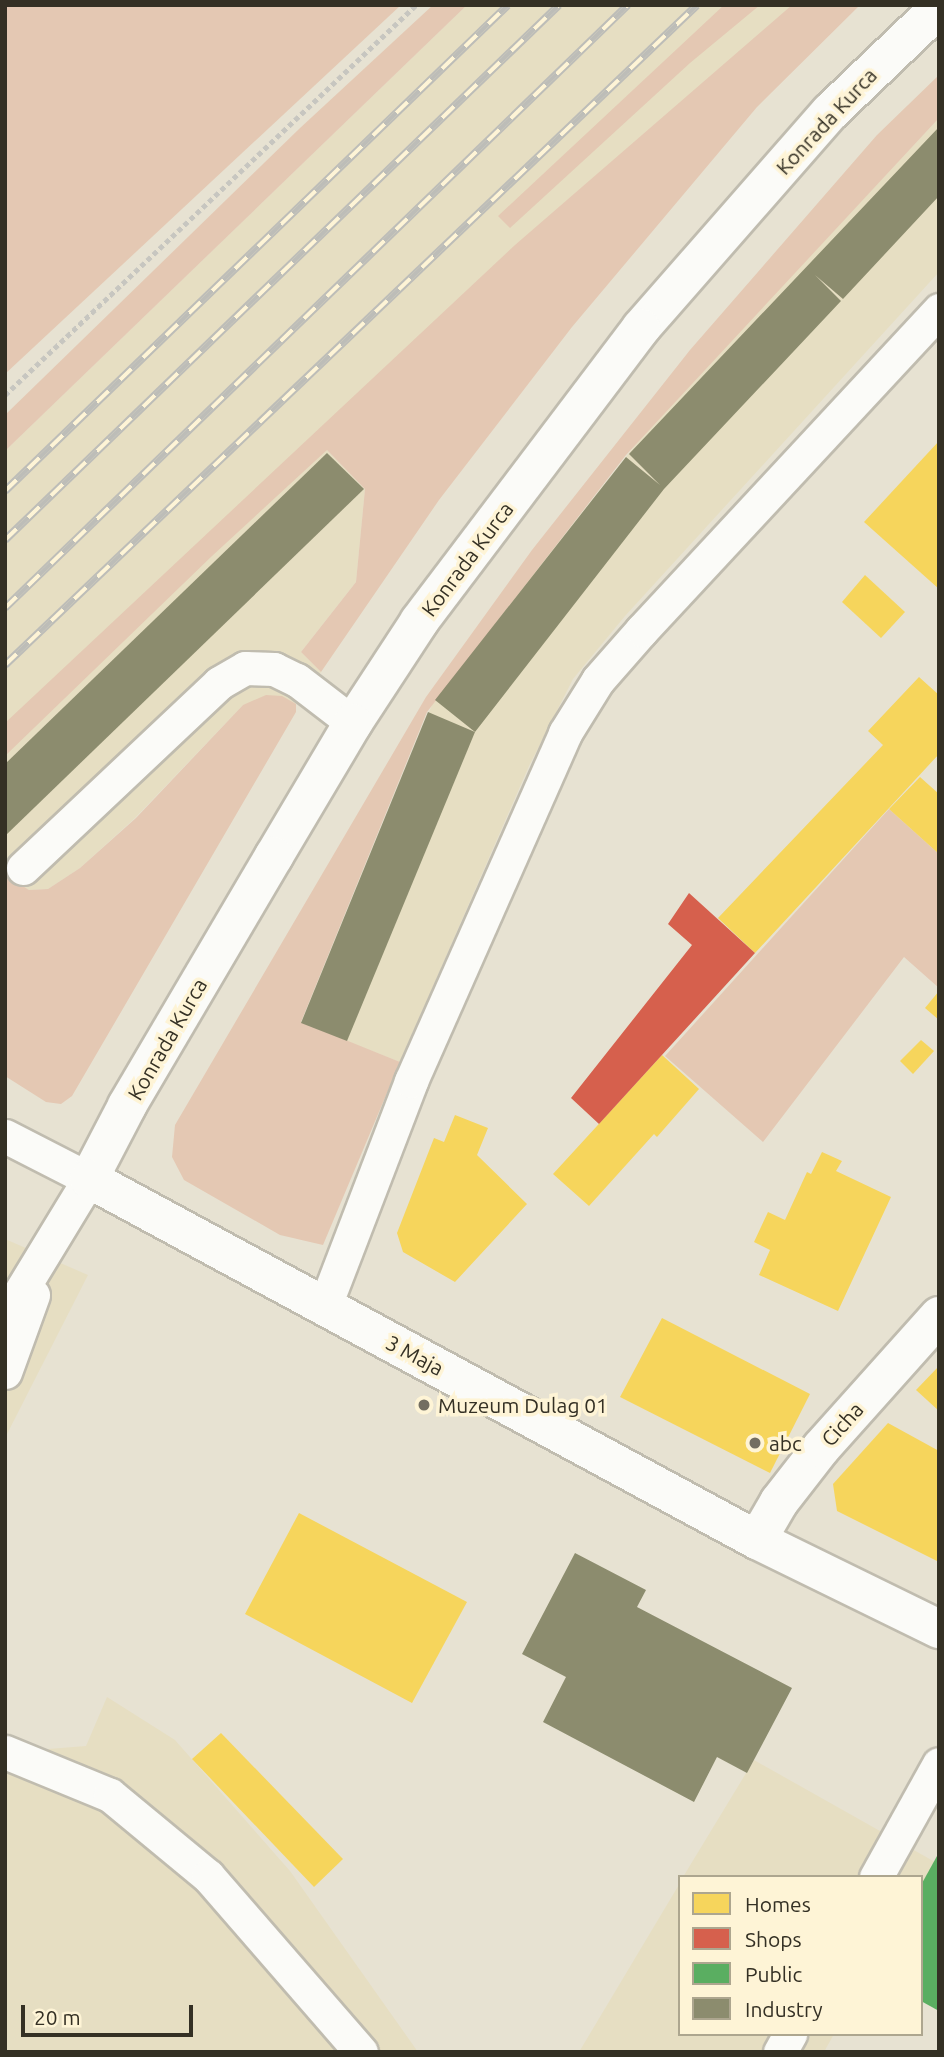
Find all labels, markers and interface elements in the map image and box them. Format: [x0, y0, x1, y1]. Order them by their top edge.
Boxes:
street label: Konrada Kurca [770, 62, 882, 180]
street label: Konrada Kurca [416, 497, 518, 621]
street label: Konrada Kurca [122, 974, 212, 1104]
street label: 3 Maja [382, 1329, 448, 1381]
place label: Muzeum Dulag 01 [438, 1392, 608, 1418]
marker: Muzeum Dulag 01 [416, 1397, 432, 1413]
street label: Cicha [816, 1397, 868, 1451]
place label: abc [769, 1430, 802, 1456]
marker: abc [747, 1435, 763, 1451]
legend [678, 1875, 923, 2036]
text: Homes [745, 1892, 811, 1916]
text: Shops [745, 1927, 802, 1951]
text: Public [745, 1962, 802, 1986]
scale bar [24, 1990, 196, 2034]
text: Industry [745, 1997, 823, 2021]
text: 20 m [34, 2005, 81, 2029]

